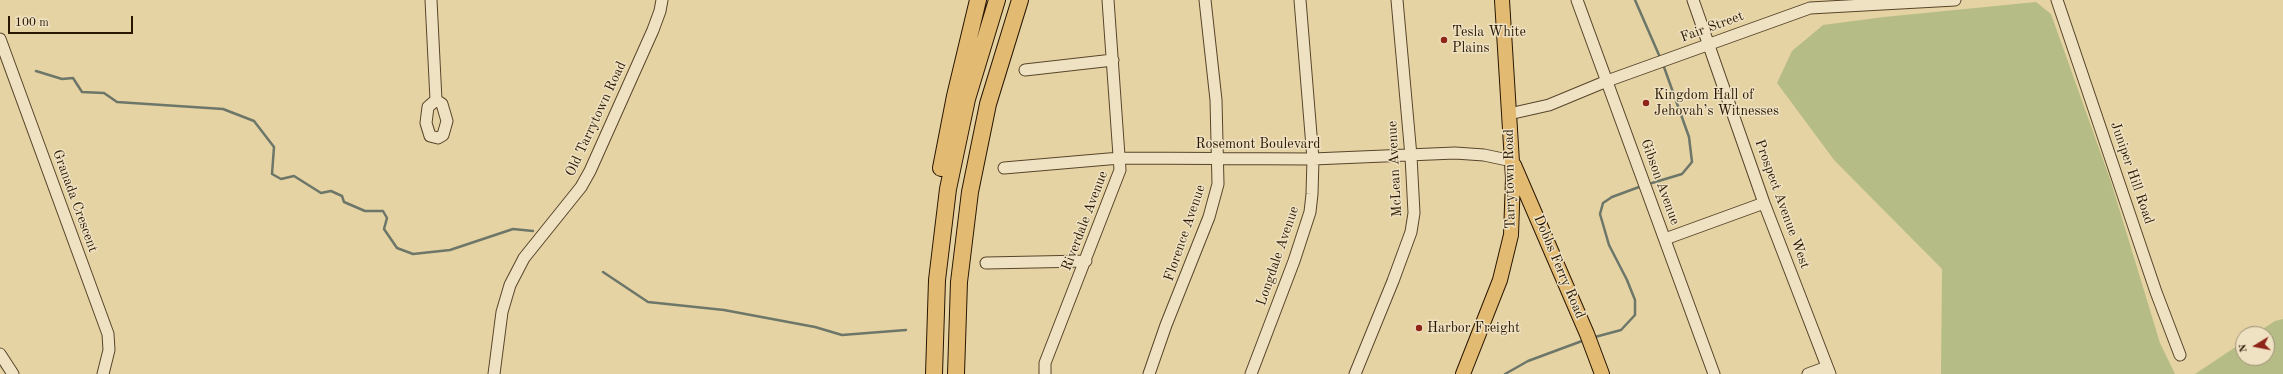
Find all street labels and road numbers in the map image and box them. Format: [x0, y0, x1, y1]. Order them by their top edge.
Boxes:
street label: Fair Street [1678, 8, 1746, 46]
street label: Old Tarrytown Road [562, 59, 630, 179]
street label: McLean Avenue [1384, 120, 1406, 218]
street label: Juniper Hill Road [2107, 120, 2157, 226]
street label: Tarrytown Road [1501, 129, 1519, 229]
street label: Rosemont Boulevard [1195, 136, 1321, 152]
street label: Gibson Avenue [1637, 137, 1683, 227]
street label: Prospect Avenue West [1751, 137, 1813, 271]
street label: Granada Crescent [49, 147, 101, 255]
street label: Riverdale Avenue [1058, 169, 1112, 273]
street label: Florence Avenue [1161, 183, 1209, 283]
street label: Longdale Avenue [1253, 204, 1303, 308]
street label: Dobbs Ferry Road [1530, 213, 1588, 321]

